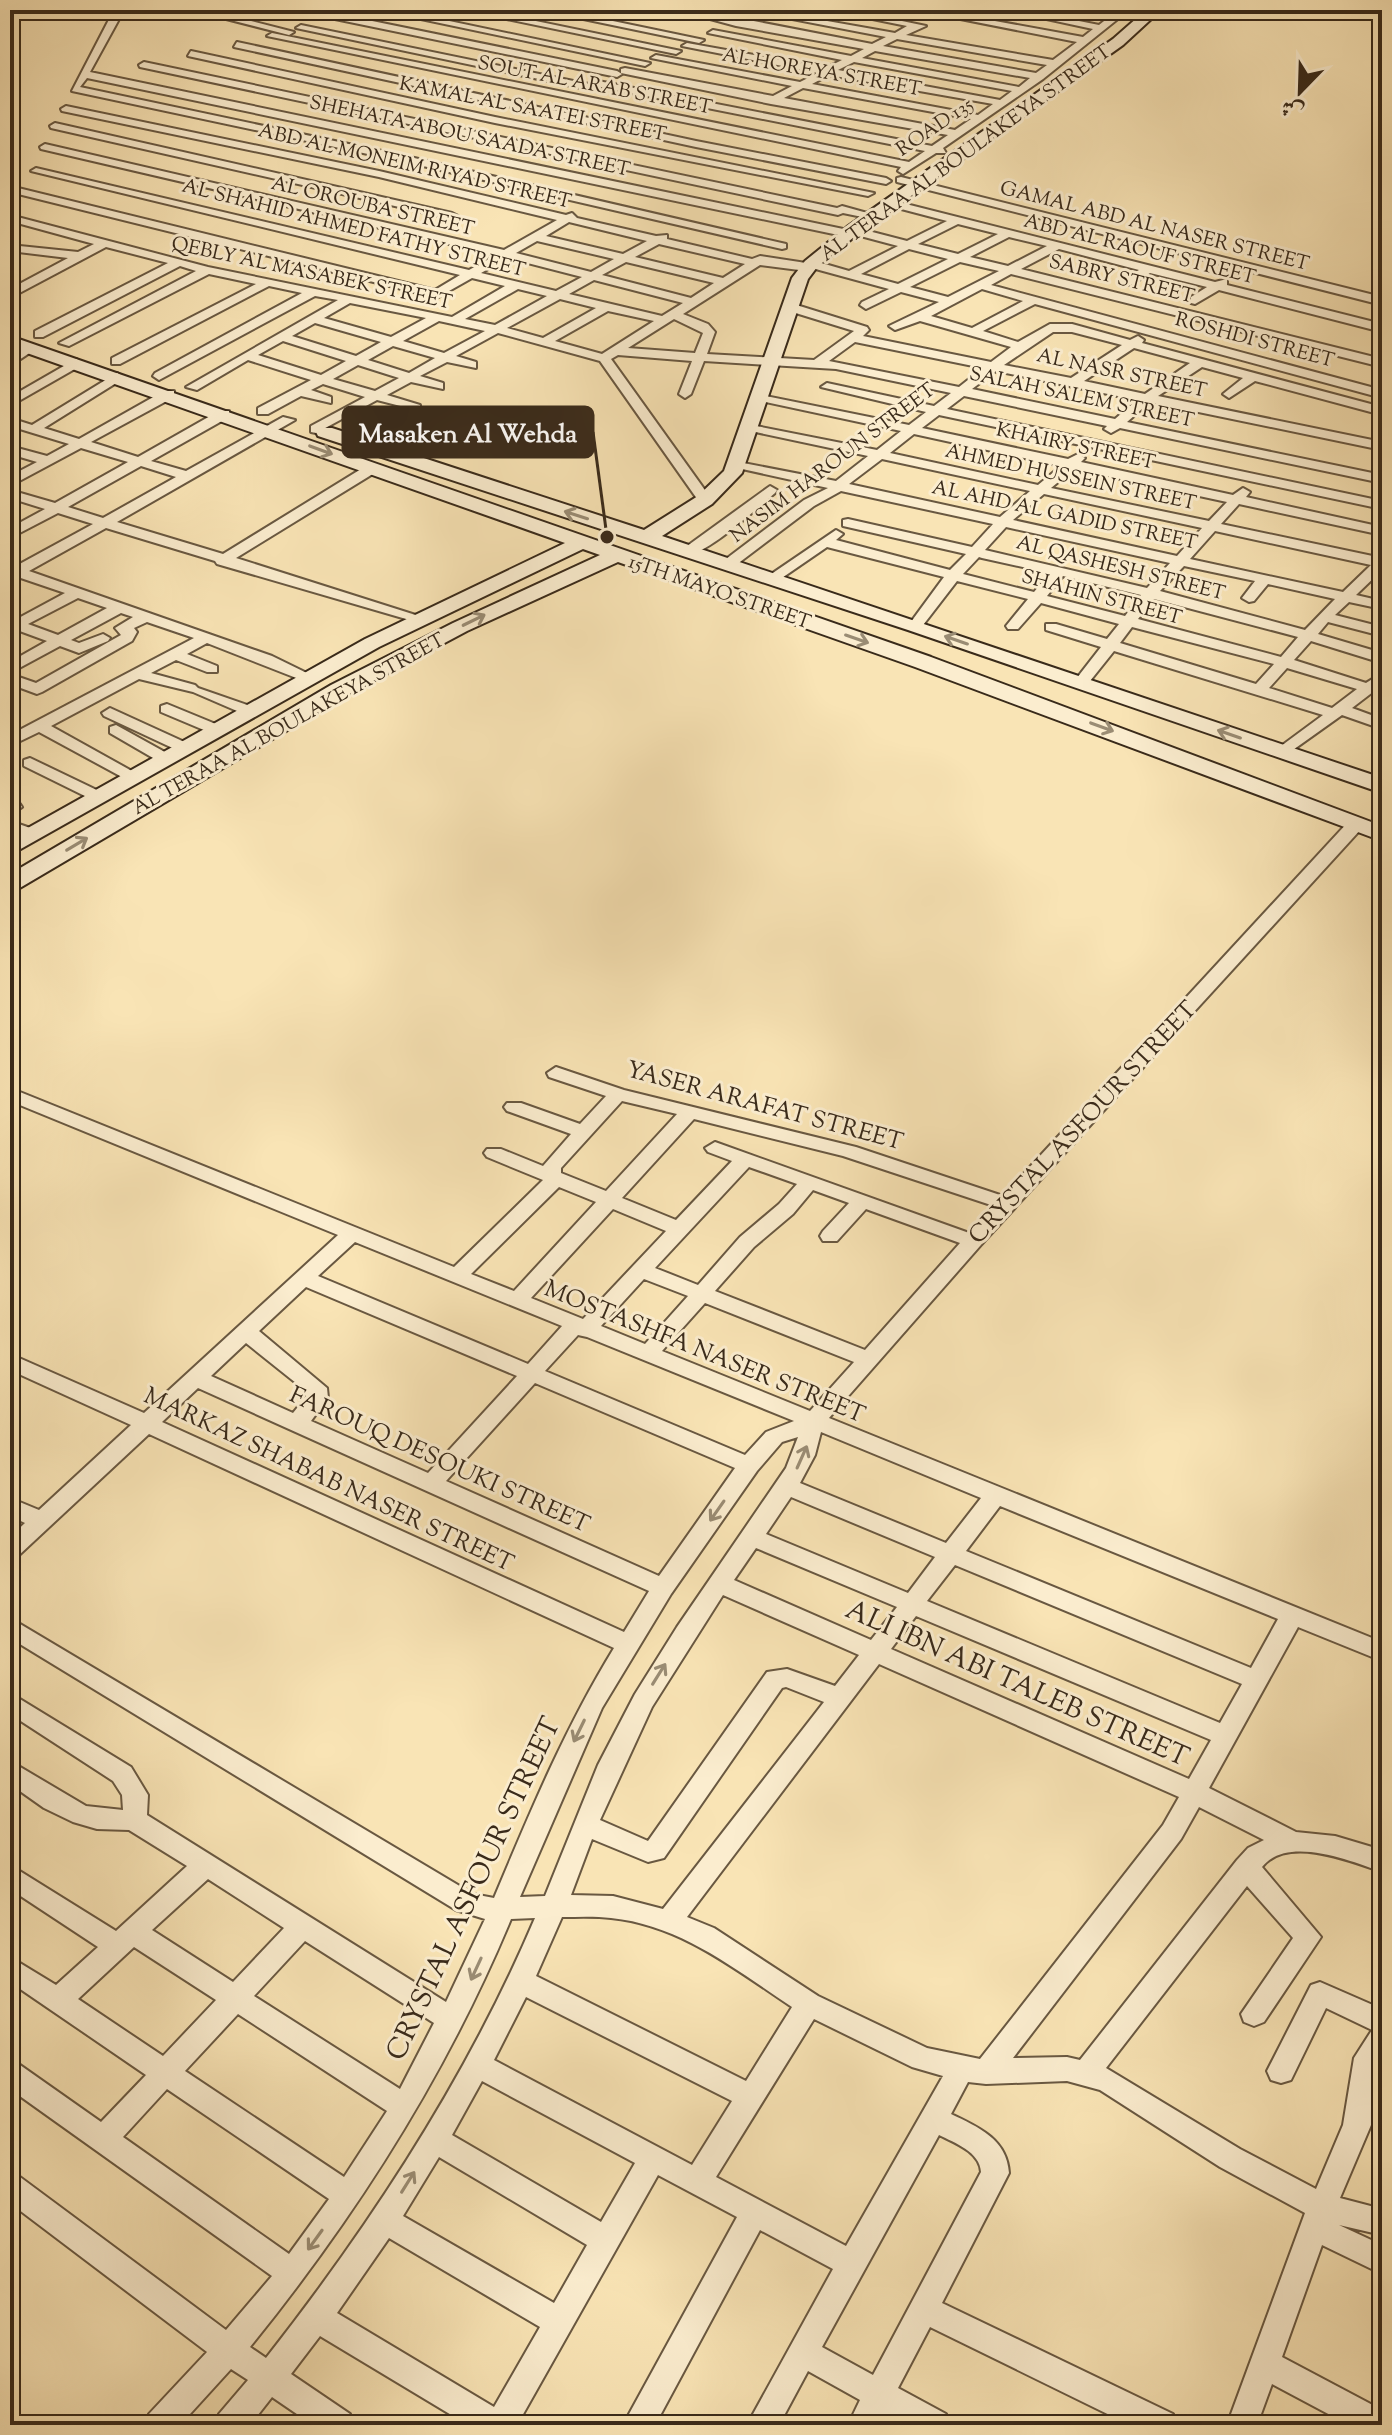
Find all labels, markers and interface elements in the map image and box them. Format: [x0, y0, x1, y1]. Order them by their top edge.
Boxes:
street label: AL TERAA AL BOULAKEYA STREET [815, 38, 1118, 270]
street label: AL HOREYA STREET [719, 42, 924, 105]
street label: SOUT AL ARAB STREET [475, 49, 714, 123]
north arrow [1260, 52, 1340, 132]
street label: KAMAL AL SAATEI STREET [396, 70, 669, 151]
street label: SHEHATA ABOU SAADA STREET [306, 89, 632, 186]
text: ش [1277, 89, 1310, 127]
street label: ROAD 135 [891, 91, 980, 165]
street label: ABD AL MONEIM RIYAD STREET [255, 117, 574, 218]
street label: AL OROUBA STREET [268, 170, 477, 245]
street label: AL SHAHID AHMED FATHY STREET [179, 173, 528, 286]
street label: GAMAL ABD AL NASER STREET [997, 175, 1312, 280]
street label: ABD AL RAOUF STREET [1020, 208, 1259, 293]
street label: QEBLY AL MASABEK STREET [168, 230, 455, 318]
street label: SABRY STREET [1046, 248, 1197, 313]
street label: ROSHDI STREET [1171, 306, 1337, 377]
street label: AL NASR STREET [1034, 342, 1209, 407]
street label: SALAH SALEM STREET [967, 360, 1196, 436]
street label: NASIM HAROUN STREET [725, 377, 942, 551]
callout: Masaken Al Wehda [343, 407, 593, 457]
street label: KHAIRY STREET [993, 416, 1158, 478]
text: Masaken Al Wehda [359, 417, 577, 454]
street label: AHMED HUSSEIN STREET [942, 438, 1199, 519]
one-way arrow [308, 444, 333, 458]
street label: AL AHD AL GADID STREET [929, 474, 1200, 559]
one-way arrow [564, 507, 589, 522]
street label: AL QASHESH STREET [1013, 529, 1228, 609]
street label: 15TH MAYO STREET [624, 549, 814, 638]
street label: SHAHIN STREET [1018, 563, 1185, 634]
one-way arrow [462, 612, 486, 627]
street label: AL TERAA AL BOULAKEYA STREET [128, 627, 451, 824]
one-way arrow [844, 632, 869, 647]
one-way arrow [944, 632, 969, 647]
one-way arrow [1089, 721, 1114, 735]
one-way arrow [1216, 725, 1241, 740]
one-way arrow [65, 835, 88, 851]
street label: CRYSTAL ASFOUR STREET [961, 994, 1206, 1252]
street label: YASER ARAFAT STREET [622, 1054, 907, 1160]
street label: MOSTASHFA NASER STREET [539, 1273, 870, 1433]
street label: FAROUQ DESOUKI STREET [284, 1379, 595, 1543]
street label: MARKAZ SHABAB NASER STREET [138, 1380, 519, 1582]
one-way arrow [795, 1445, 810, 1469]
one-way arrow [709, 1499, 725, 1521]
street label: ALI IBN ABI TALEB STREET [839, 1591, 1195, 1779]
one-way arrow [652, 1663, 668, 1686]
street label: CRYSTAL ASFOUR STREET [377, 1711, 572, 2068]
one-way arrow [571, 1718, 587, 1742]
one-way arrow [468, 1957, 483, 1981]
one-way arrow [401, 2171, 417, 2194]
one-way arrow [307, 2229, 323, 2251]

